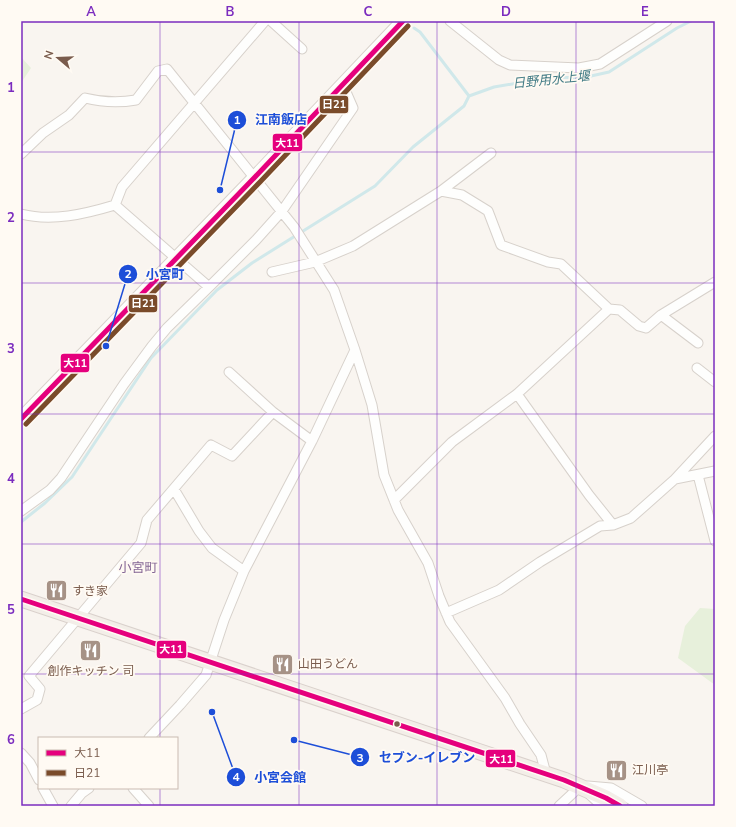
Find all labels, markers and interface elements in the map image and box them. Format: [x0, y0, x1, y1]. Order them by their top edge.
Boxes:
text: A [86, 3, 96, 21]
text: B [226, 3, 235, 21]
text: C [364, 3, 373, 21]
text: D [501, 3, 511, 21]
text: E [641, 3, 649, 21]
north arrow [38, 38, 78, 78]
text: N [41, 49, 57, 61]
water label: 日野用水上堰 [511, 67, 593, 93]
text: 1 [7, 79, 15, 97]
line badge: 日21 [319, 95, 349, 114]
text: 日21 [322, 97, 346, 112]
callout: 江南飯店 [227, 107, 315, 132]
text: 江南飯店 [255, 111, 307, 129]
text: 1 [233, 112, 241, 128]
line badge: 大11 [272, 133, 303, 152]
text: 大11 [275, 136, 299, 151]
text: 2 [7, 209, 15, 227]
callout: 小宮町 [118, 262, 193, 287]
text: 2 [124, 266, 132, 282]
text: 小宮町 [145, 266, 185, 284]
line badge: 日21 [128, 294, 158, 313]
text: 日21 [131, 296, 155, 311]
text: 3 [7, 340, 15, 358]
line badge: 大11 [60, 353, 90, 373]
text: 大11 [63, 356, 87, 371]
text: 4 [7, 470, 15, 488]
district label: 小宮町 [118, 559, 158, 577]
restaurant icon: すき家 [43, 578, 69, 604]
place label: すき家 [72, 583, 108, 599]
text: 5 [7, 601, 15, 619]
restaurant icon: 創作キッチン 司 [78, 637, 104, 663]
line badge: 大11 [156, 640, 187, 659]
text: 大11 [159, 642, 183, 657]
restaurant icon: 山田うどん [270, 651, 296, 677]
place label: 山田うどん [298, 656, 358, 672]
place label: 創作キッチン 司 [47, 663, 135, 679]
unlabelled marker [392, 719, 402, 729]
text: 6 [7, 731, 15, 749]
legend [38, 737, 178, 789]
text: 大11 [74, 745, 100, 761]
callout: セブン-イレブン [350, 745, 483, 770]
text: セブン-イレブン [379, 749, 475, 767]
line badge: 大11 [485, 749, 516, 768]
text: 3 [356, 750, 364, 766]
text: 大11 [489, 752, 513, 767]
restaurant icon: 江川亭 [603, 757, 629, 783]
place label: 江川亭 [632, 762, 668, 778]
text: 日21 [74, 765, 100, 781]
callout: 小宮会館 [226, 765, 314, 790]
text: 4 [232, 769, 240, 785]
text: 小宮会館 [254, 769, 306, 787]

